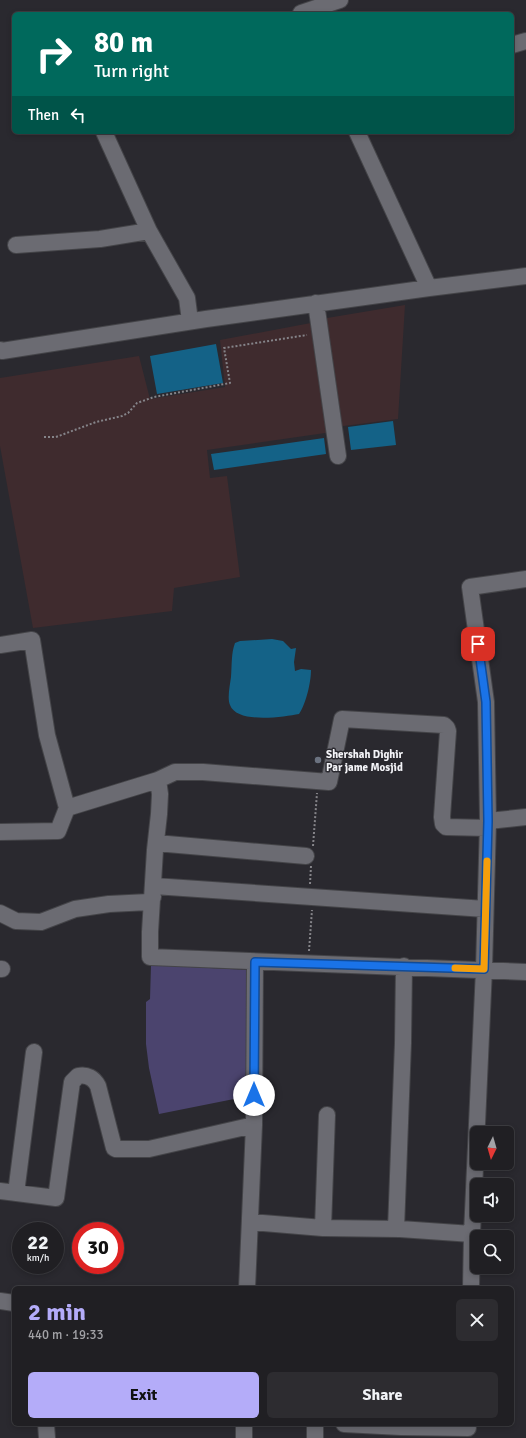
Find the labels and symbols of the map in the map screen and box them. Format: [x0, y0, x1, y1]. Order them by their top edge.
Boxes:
pin [461, 627, 495, 661]
place label: Shershah Dighir Par jame Mosjid [326, 748, 404, 774]
marker: Shershah Dighir Par jame Mosjid [313, 755, 323, 765]
position arrow [233, 1074, 275, 1116]
north arrow [470, 1126, 514, 1170]
speed limit sign: 30 [72, 1222, 124, 1274]

